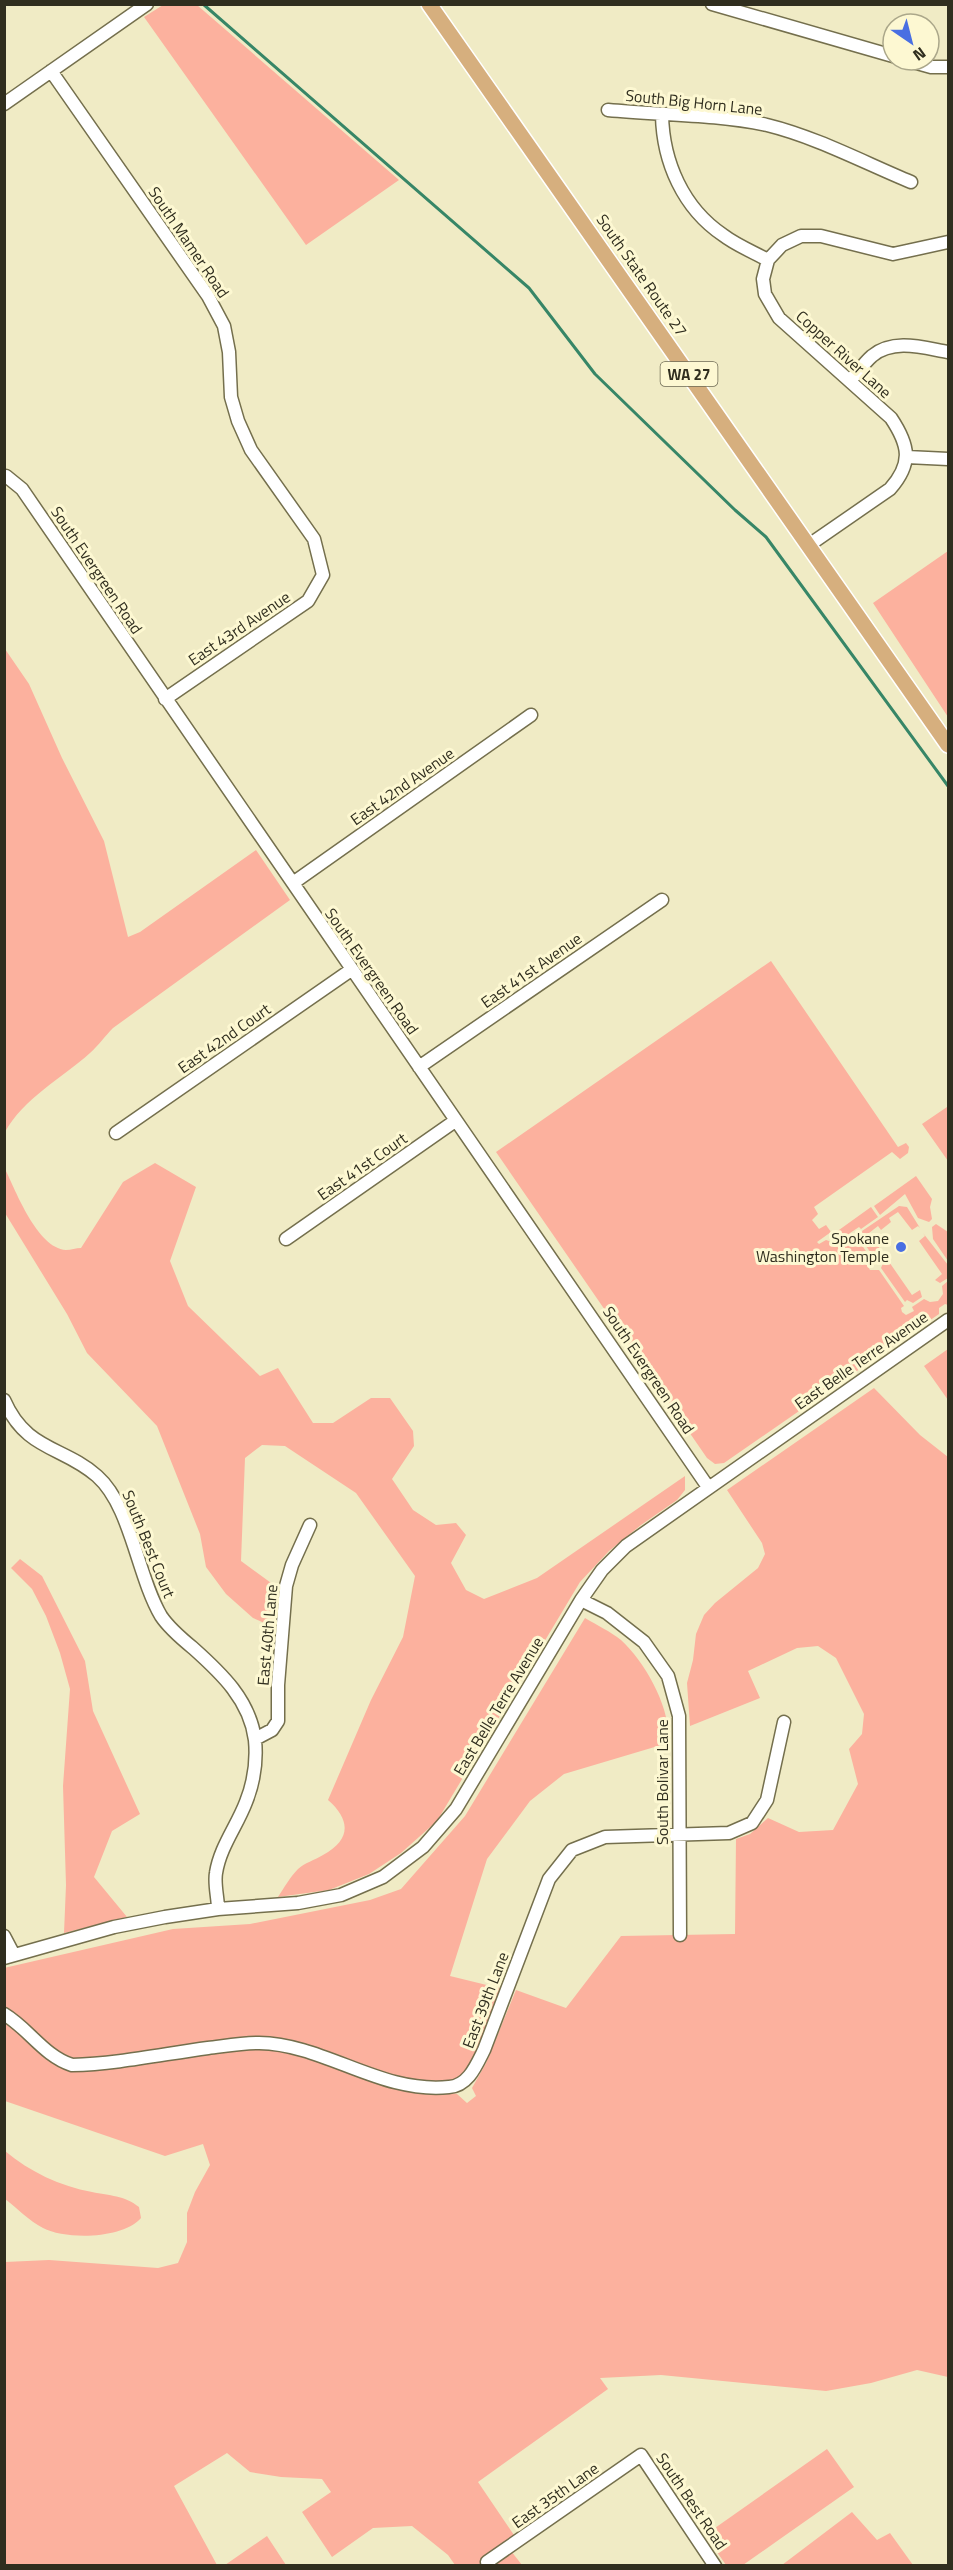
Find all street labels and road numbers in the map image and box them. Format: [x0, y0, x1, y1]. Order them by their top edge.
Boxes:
street label: South Big Horn Lane [624, 83, 764, 121]
street label: South Mamer Road [143, 181, 235, 303]
street label: South State Route 27 [591, 209, 693, 341]
street label: Copper River Lane [791, 304, 897, 404]
road number: WA 27 [660, 362, 718, 386]
street label: South Evergreen Road [45, 501, 149, 639]
street label: East 43rd Avenue [183, 585, 295, 671]
street label: East 42nd Avenue [345, 741, 459, 831]
street label: South Evergreen Road [319, 903, 425, 1039]
street label: East 41st Avenue [476, 926, 586, 1014]
street label: East 42nd Court [173, 997, 276, 1079]
street label: East 41st Court [312, 1126, 412, 1206]
street label: South Evergreen Road [597, 1301, 701, 1439]
street label: East Belle Terre Avenue [789, 1305, 933, 1415]
street label: South Best Court [116, 1486, 182, 1602]
street label: East 40th Lane [251, 1583, 283, 1687]
street label: East Belle Terre Avenue [447, 1632, 549, 1780]
street label: South Bolivar Lane [650, 1719, 674, 1845]
street label: East 39th Lane [456, 1948, 514, 2052]
street label: South Best Road [651, 2448, 733, 2554]
street label: East 35th Lane [507, 2456, 603, 2534]

